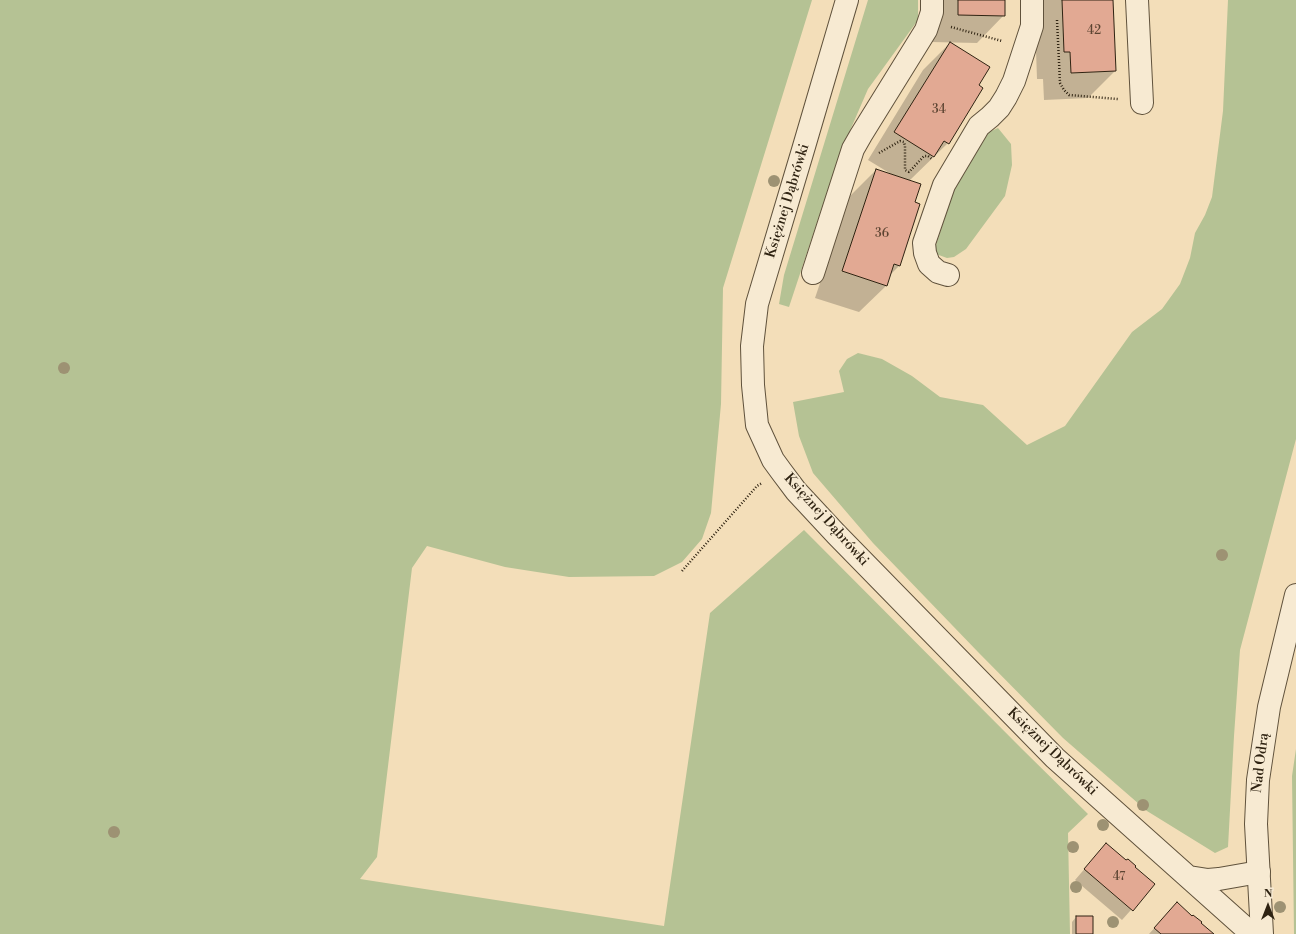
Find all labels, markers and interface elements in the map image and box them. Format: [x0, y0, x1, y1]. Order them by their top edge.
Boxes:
house number: 42 [1087, 24, 1101, 38]
house number: 34 [932, 103, 946, 117]
street label: Księżnej Dąbrówki [763, 142, 813, 260]
house number: 36 [875, 227, 889, 241]
street label: Księżnej Dąbrówki [780, 470, 872, 570]
street label: Księżnej Dąbrówki [1003, 705, 1101, 799]
street label: Nad Odrą [1249, 732, 1273, 794]
house number: 47 [1113, 870, 1125, 884]
north arrow [1248, 886, 1288, 926]
text: N [1264, 887, 1272, 901]

